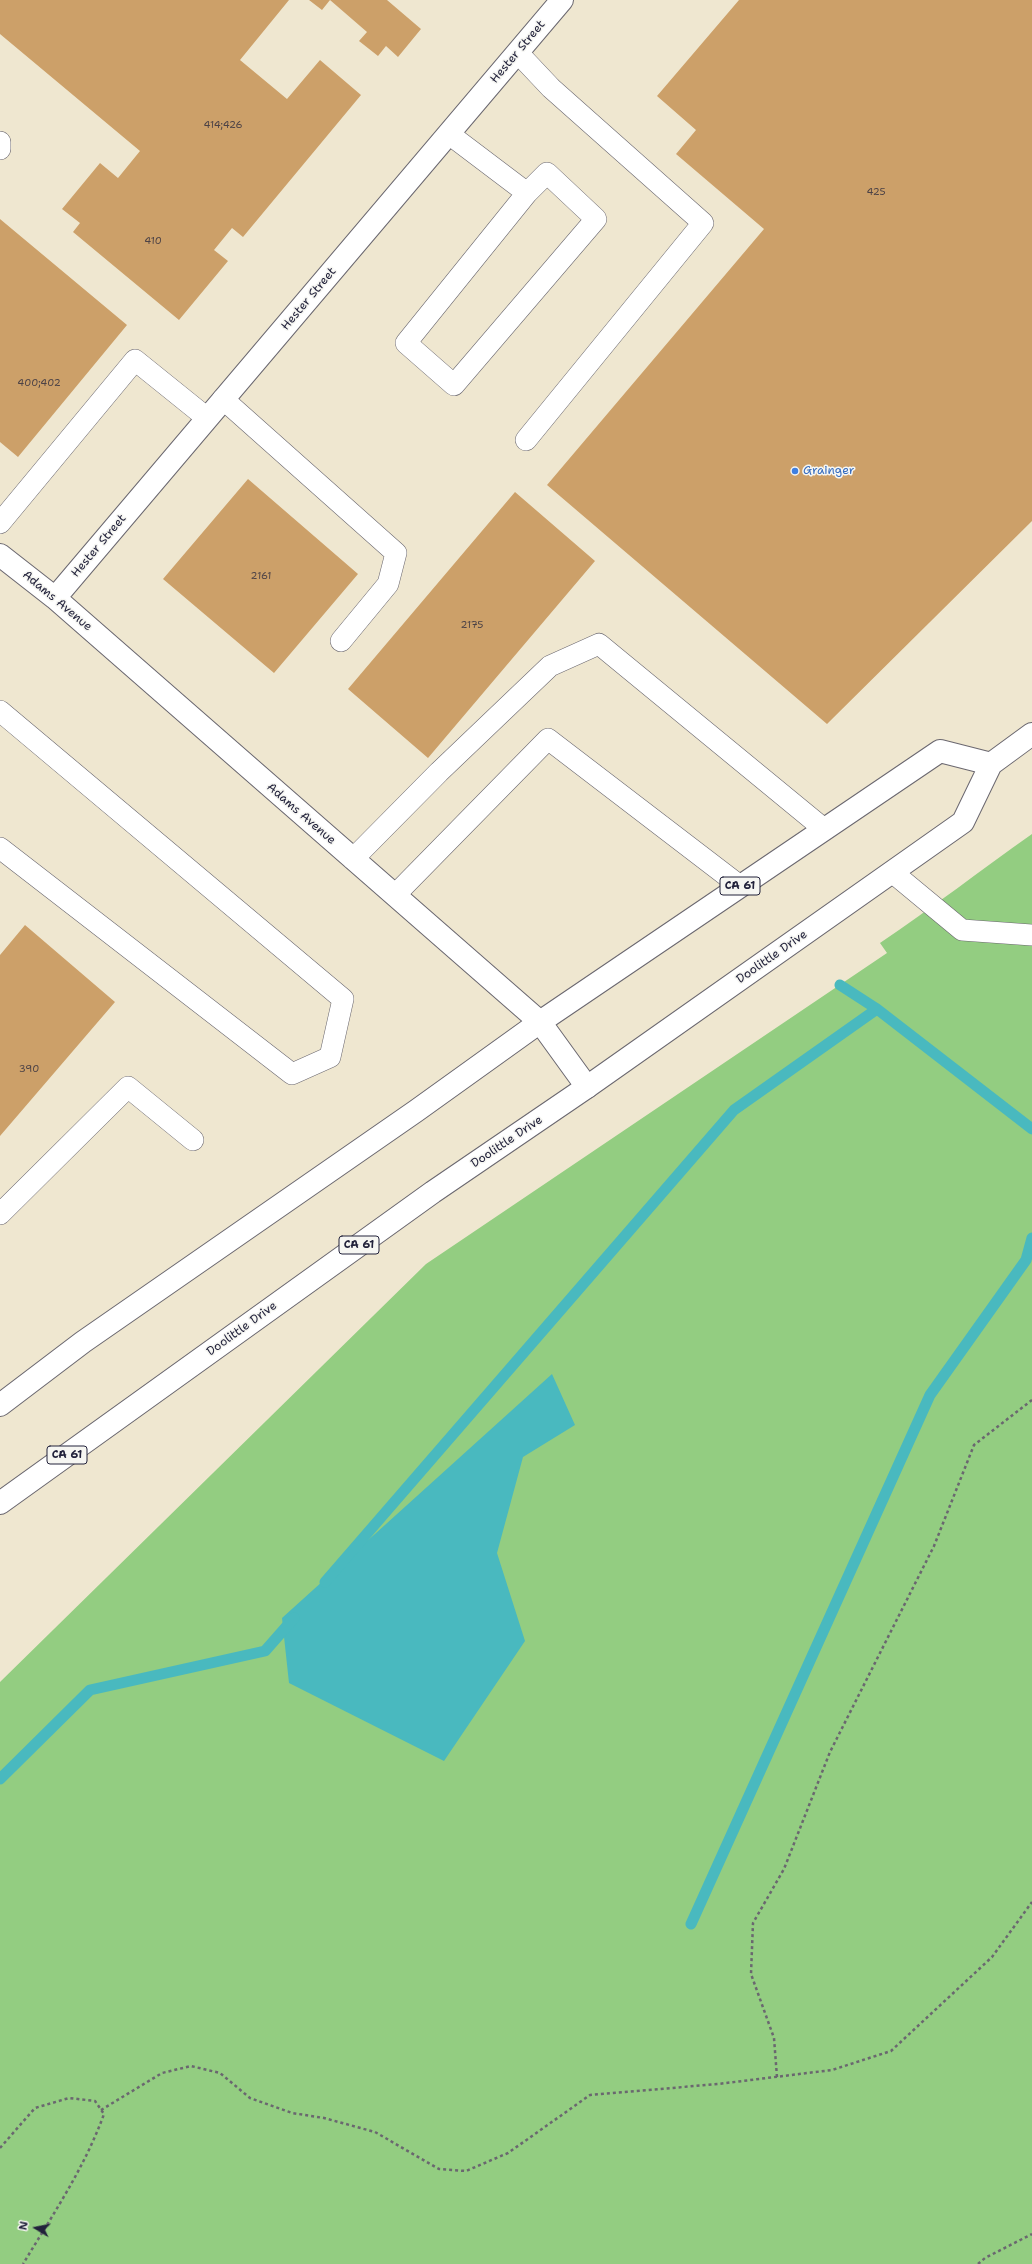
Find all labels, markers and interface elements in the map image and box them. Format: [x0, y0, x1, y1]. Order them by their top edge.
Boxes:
street label: Hester Street [488, 18, 548, 86]
house number: 414;426 [203, 119, 243, 131]
house number: 425 [866, 186, 886, 198]
house number: 410 [144, 235, 162, 247]
street label: Hester Street [279, 265, 339, 333]
house number: 400;402 [17, 377, 61, 389]
place label: Grainger [803, 464, 854, 478]
marker: Grainger [790, 466, 800, 476]
street label: Hester Street [69, 512, 129, 580]
street label: Adams Avenue [19, 568, 95, 634]
house number: 2161 [251, 570, 271, 582]
house number: 2175 [461, 619, 483, 631]
street label: Adams Avenue [264, 780, 338, 848]
road number: CA 61 [720, 877, 760, 895]
street label: Doolittle Drive [734, 927, 810, 987]
house number: 390 [19, 1063, 39, 1075]
street label: Doolittle Drive [469, 1113, 545, 1171]
road number: CA 61 [339, 1236, 379, 1254]
street label: Doolittle Drive [204, 1299, 280, 1359]
road number: CA 61 [47, 1446, 87, 1464]
north arrow [16, 2208, 56, 2248]
text: N [16, 2220, 32, 2231]

